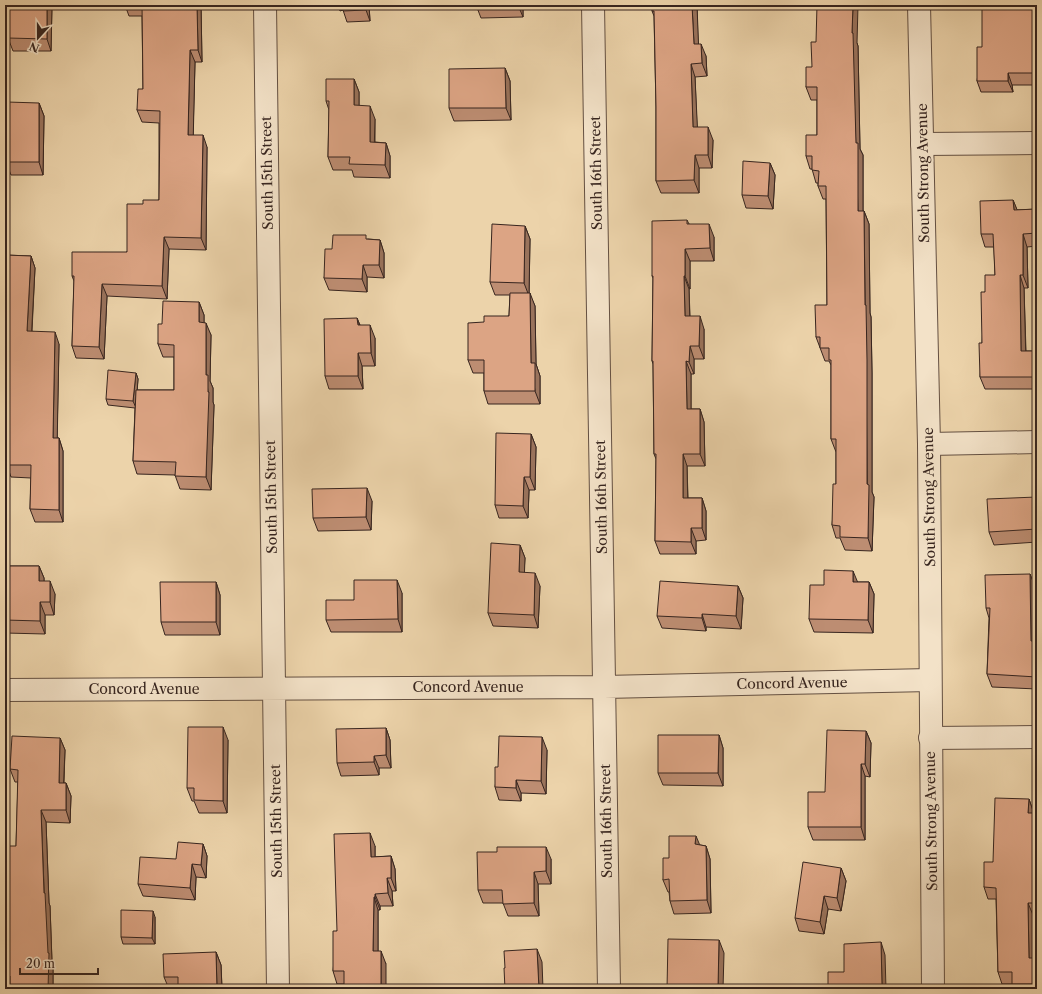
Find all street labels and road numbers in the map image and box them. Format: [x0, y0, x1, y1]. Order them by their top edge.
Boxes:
street label: South Strong Avenue [913, 103, 933, 243]
street label: South 15th Street [257, 116, 277, 230]
street label: South 16th Street [586, 116, 606, 230]
street label: South Strong Avenue [919, 427, 939, 567]
street label: South 15th Street [261, 440, 281, 554]
street label: South 16th Street [591, 440, 611, 554]
street label: Concord Avenue [736, 673, 848, 693]
street label: Concord Avenue [412, 678, 524, 696]
street label: Concord Avenue [88, 680, 200, 698]
street label: South Strong Avenue [921, 751, 941, 891]
street label: South 15th Street [266, 764, 286, 878]
street label: South 16th Street [596, 764, 616, 878]

